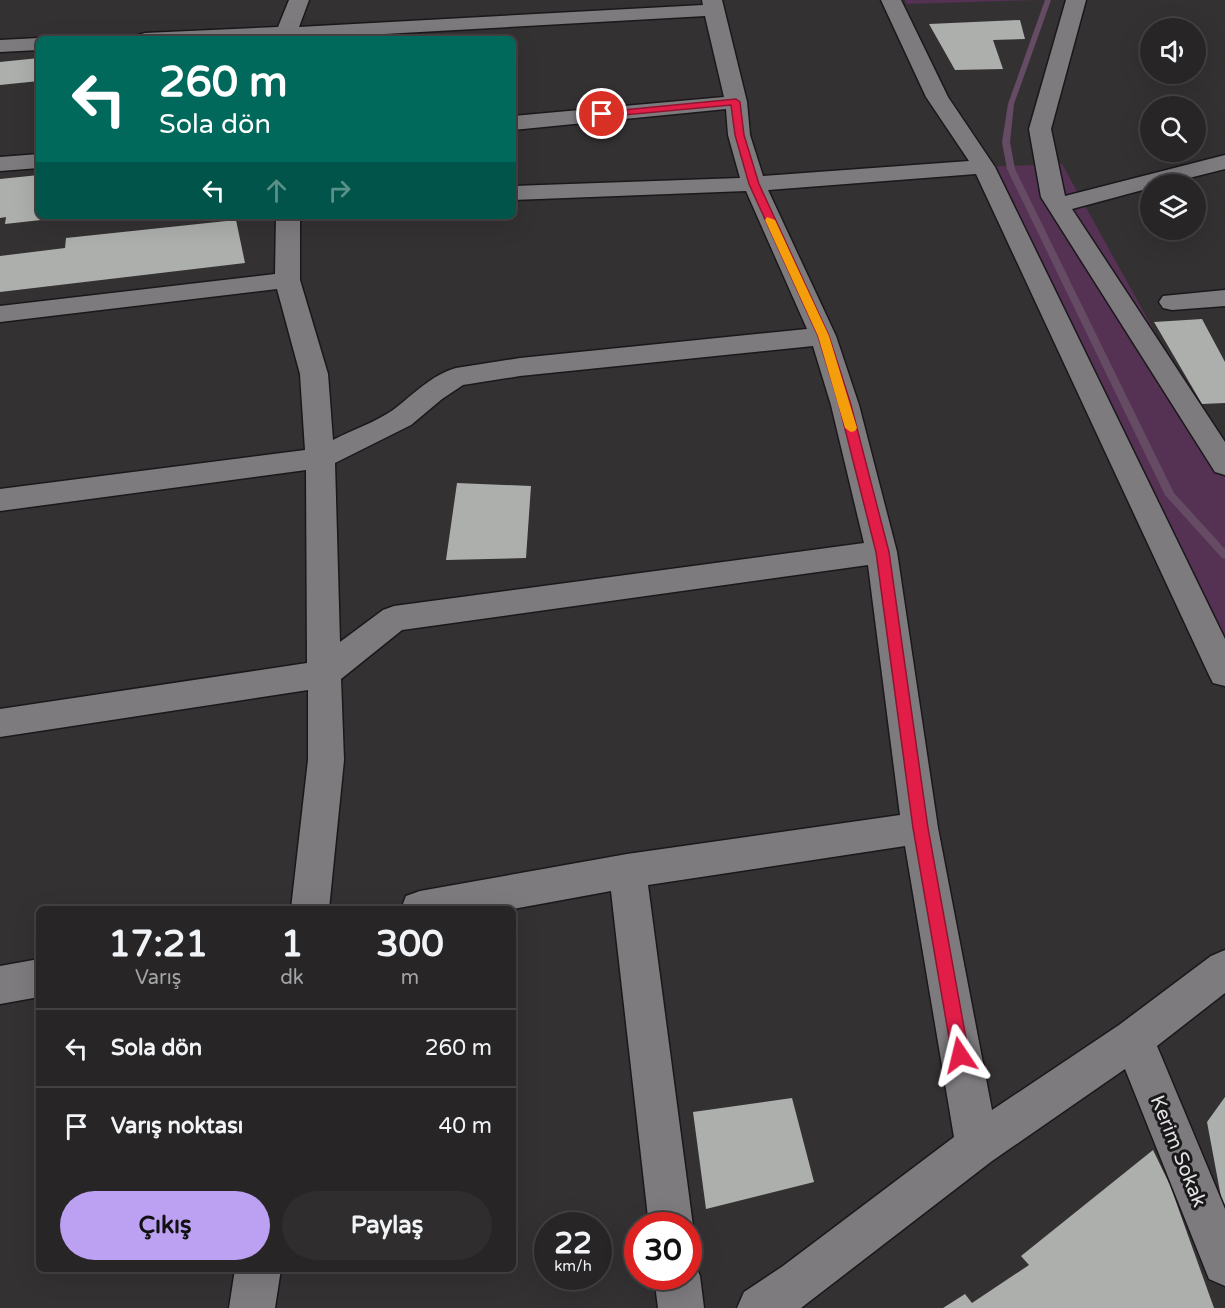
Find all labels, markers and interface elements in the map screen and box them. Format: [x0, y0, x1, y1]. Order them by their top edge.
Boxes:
map controls [1140, 18, 1206, 240]
button: sound [1140, 18, 1206, 84]
text: 260 m [159, 57, 288, 108]
icon: left [60, 60, 138, 138]
pin [576, 88, 627, 139]
button: search [1140, 96, 1206, 162]
icon: arrive [585, 97, 618, 130]
text: Sola dön [159, 108, 271, 141]
icon: left [197, 174, 230, 207]
icon: ahead [260, 174, 293, 207]
icon: right [323, 174, 356, 207]
button: layers [1140, 174, 1206, 240]
text: 17:21 [108, 923, 208, 966]
text: 1 [281, 923, 303, 966]
text: 300 [376, 923, 444, 966]
text: Varış [135, 966, 181, 990]
text: dk [280, 966, 304, 990]
text: m [401, 966, 419, 990]
position arrow [928, 1023, 992, 1087]
icon: left [60, 1032, 93, 1065]
text: Sola dön [111, 1035, 202, 1061]
text: 260 m [425, 1035, 492, 1061]
street label: Kerim Sokak [1145, 1092, 1211, 1211]
icon: arrive [60, 1110, 93, 1143]
text: Varış noktası [111, 1113, 243, 1139]
text: 40 m [438, 1113, 492, 1139]
button: Çıkış [60, 1191, 270, 1260]
button: Paylaş [282, 1191, 492, 1260]
speed limit sign: 30 [624, 1212, 702, 1290]
text: 22 [554, 1225, 592, 1262]
text: km/h [554, 1257, 592, 1275]

